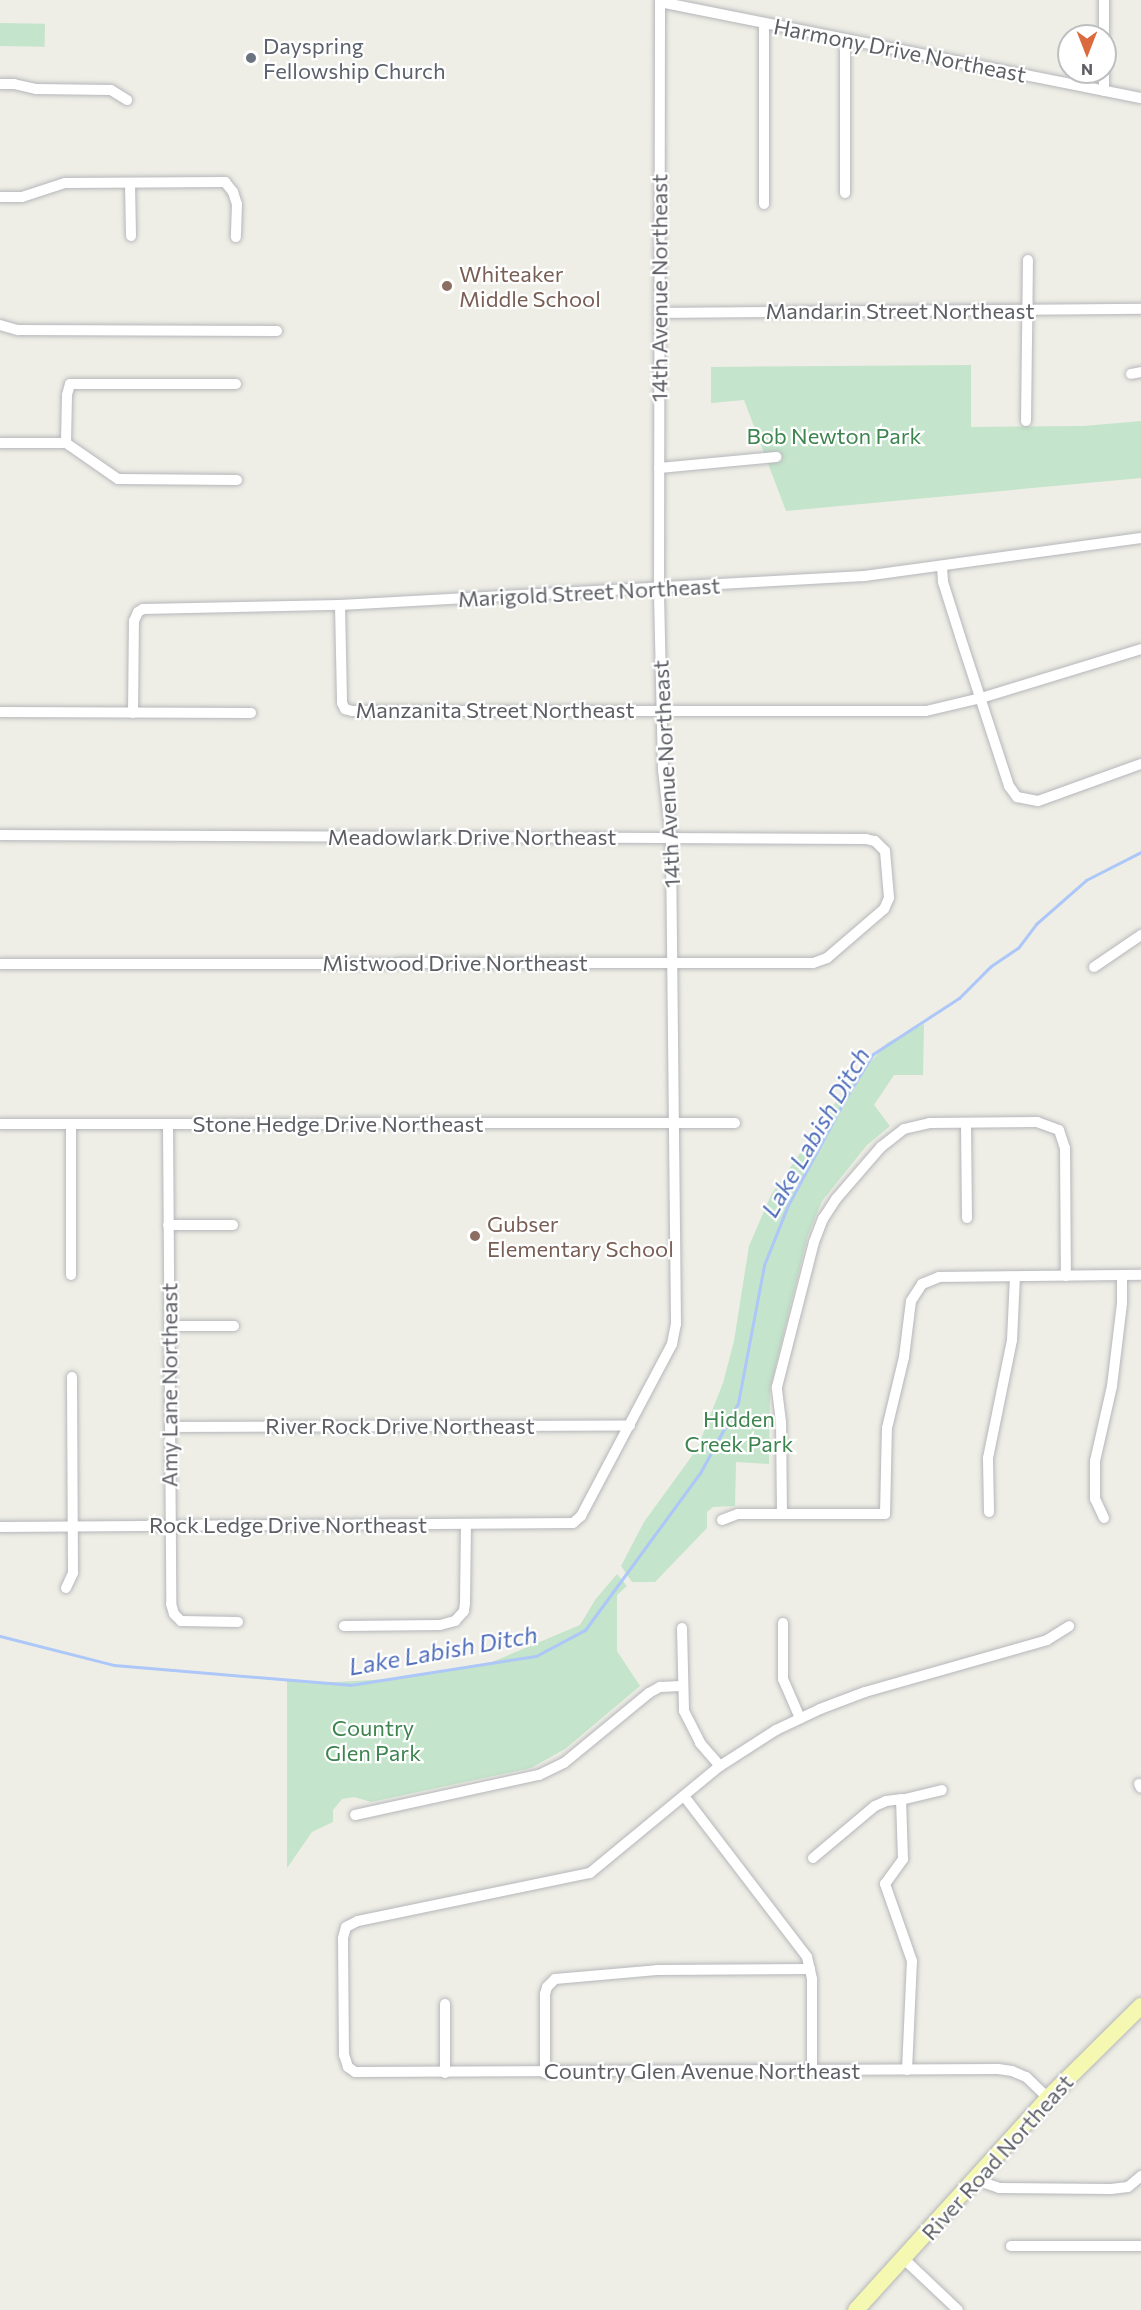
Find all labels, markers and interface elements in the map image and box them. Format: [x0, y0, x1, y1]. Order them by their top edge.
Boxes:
street label: Harmony Drive Northeast [772, 13, 1028, 87]
north arrow [1057, 24, 1117, 84]
place label: Dayspring Fellowship Church [263, 32, 446, 84]
marker: Dayspring Fellowship Church [244, 51, 258, 65]
text: N [1081, 61, 1093, 80]
street label: 14th Avenue Northeast [646, 174, 672, 402]
place label: Whiteaker Middle School [459, 260, 601, 312]
marker: Whiteaker Middle School [440, 279, 454, 293]
street label: Mandarin Street Northeast [765, 298, 1035, 324]
park label: Bob Newton Park [747, 423, 921, 449]
street label: Marigold Street Northeast [457, 572, 721, 612]
street label: 14th Avenue Northeast [647, 659, 685, 889]
street label: Manzanita Street Northeast [355, 697, 635, 723]
street label: Meadowlark Drive Northeast [328, 824, 616, 850]
street label: Mistwood Drive Northeast [322, 950, 588, 976]
water label: Lake Labish Ditch [755, 1042, 875, 1222]
street label: Stone Hedge Drive Northeast [192, 1111, 484, 1137]
place label: Gubser Elementary School [487, 1210, 674, 1262]
marker: Gubser Elementary School [468, 1229, 482, 1243]
street label: Amy Lane Northeast [156, 1283, 182, 1487]
park label: Hidden Creek Park [685, 1405, 793, 1456]
street label: River Rock Drive Northeast [265, 1413, 535, 1439]
street label: Rock Ledge Drive Northeast [149, 1512, 427, 1538]
water label: Lake Labish Ditch [346, 1619, 540, 1681]
park label: Country Glen Park [325, 1714, 421, 1766]
street label: Country Glen Avenue Northeast [544, 2058, 860, 2084]
street label: River Road Northeast [916, 2069, 1078, 2245]

